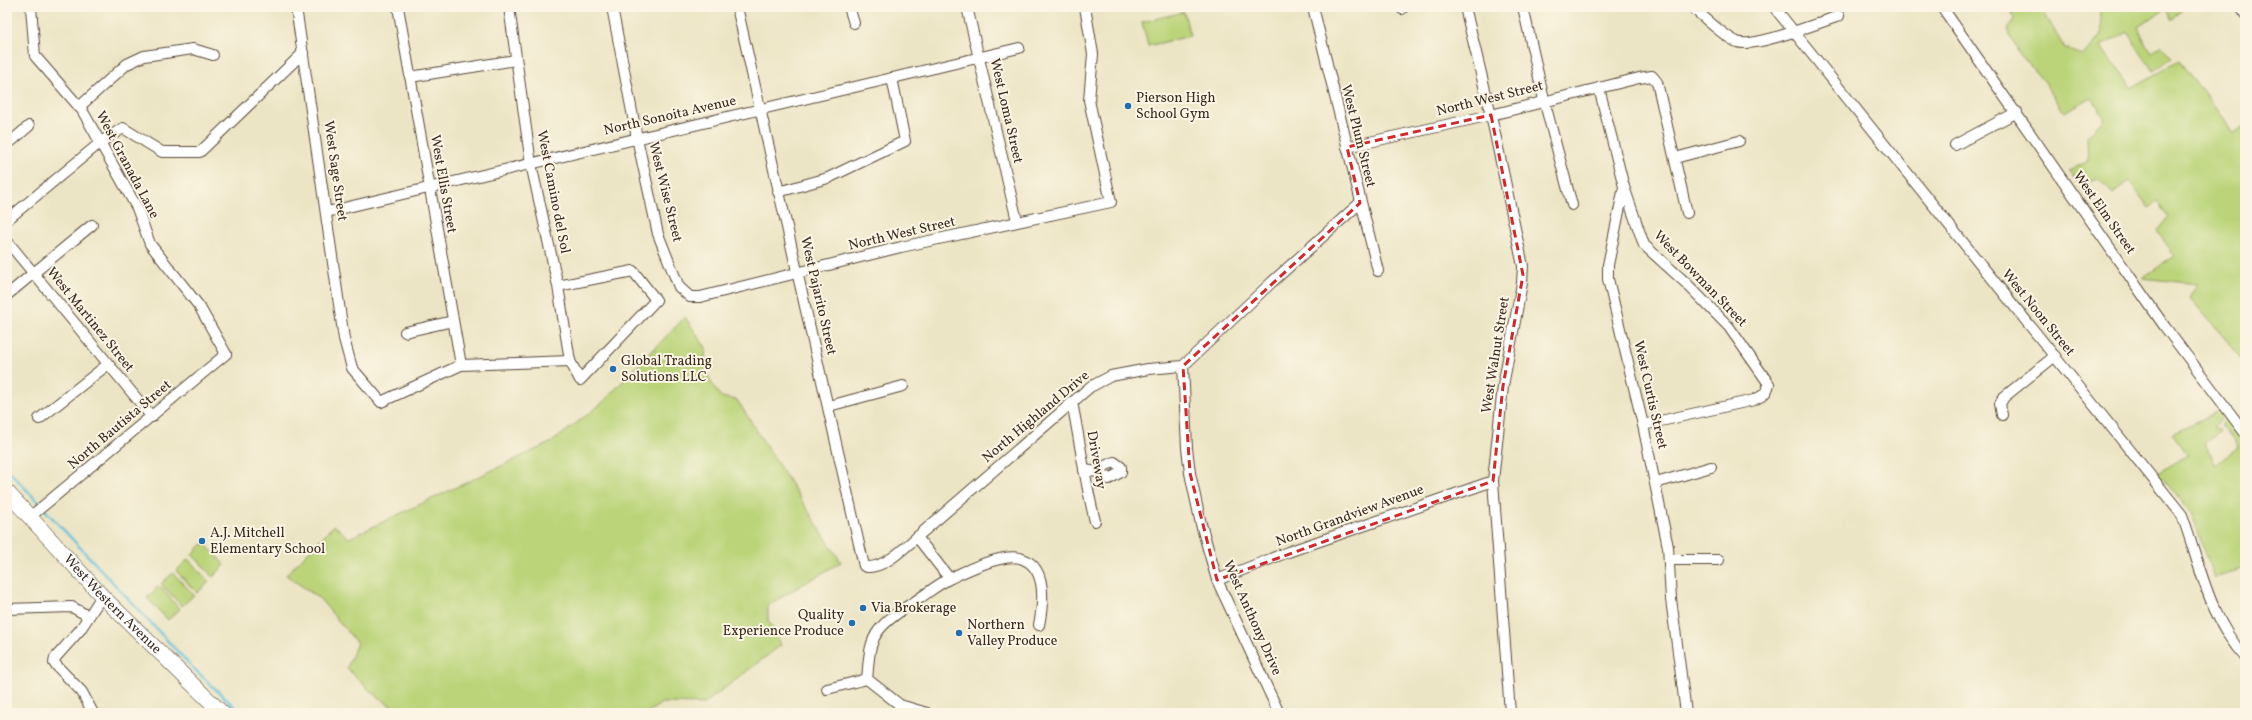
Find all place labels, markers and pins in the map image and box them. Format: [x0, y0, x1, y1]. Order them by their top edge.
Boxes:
place label: Pierson High School Gym [1136, 89, 1216, 124]
marker: Pierson High School Gym [1123, 101, 1133, 111]
place label: Global Trading Solutions LLC [621, 352, 712, 387]
marker: Global Trading Solutions LLC [608, 364, 618, 374]
place label: A.J. Mitchell Elementary School [210, 524, 325, 559]
marker: A.J. Mitchell Elementary School [197, 536, 207, 546]
place label: Via Brokerage [871, 599, 957, 618]
marker: Via Brokerage [858, 603, 868, 613]
place label: Quality Experience Produce [723, 606, 844, 641]
place label: Northern Valley Produce [967, 616, 1058, 651]
marker: Quality Experience Produce [847, 618, 857, 628]
marker: Northern Valley Produce [954, 628, 964, 638]

